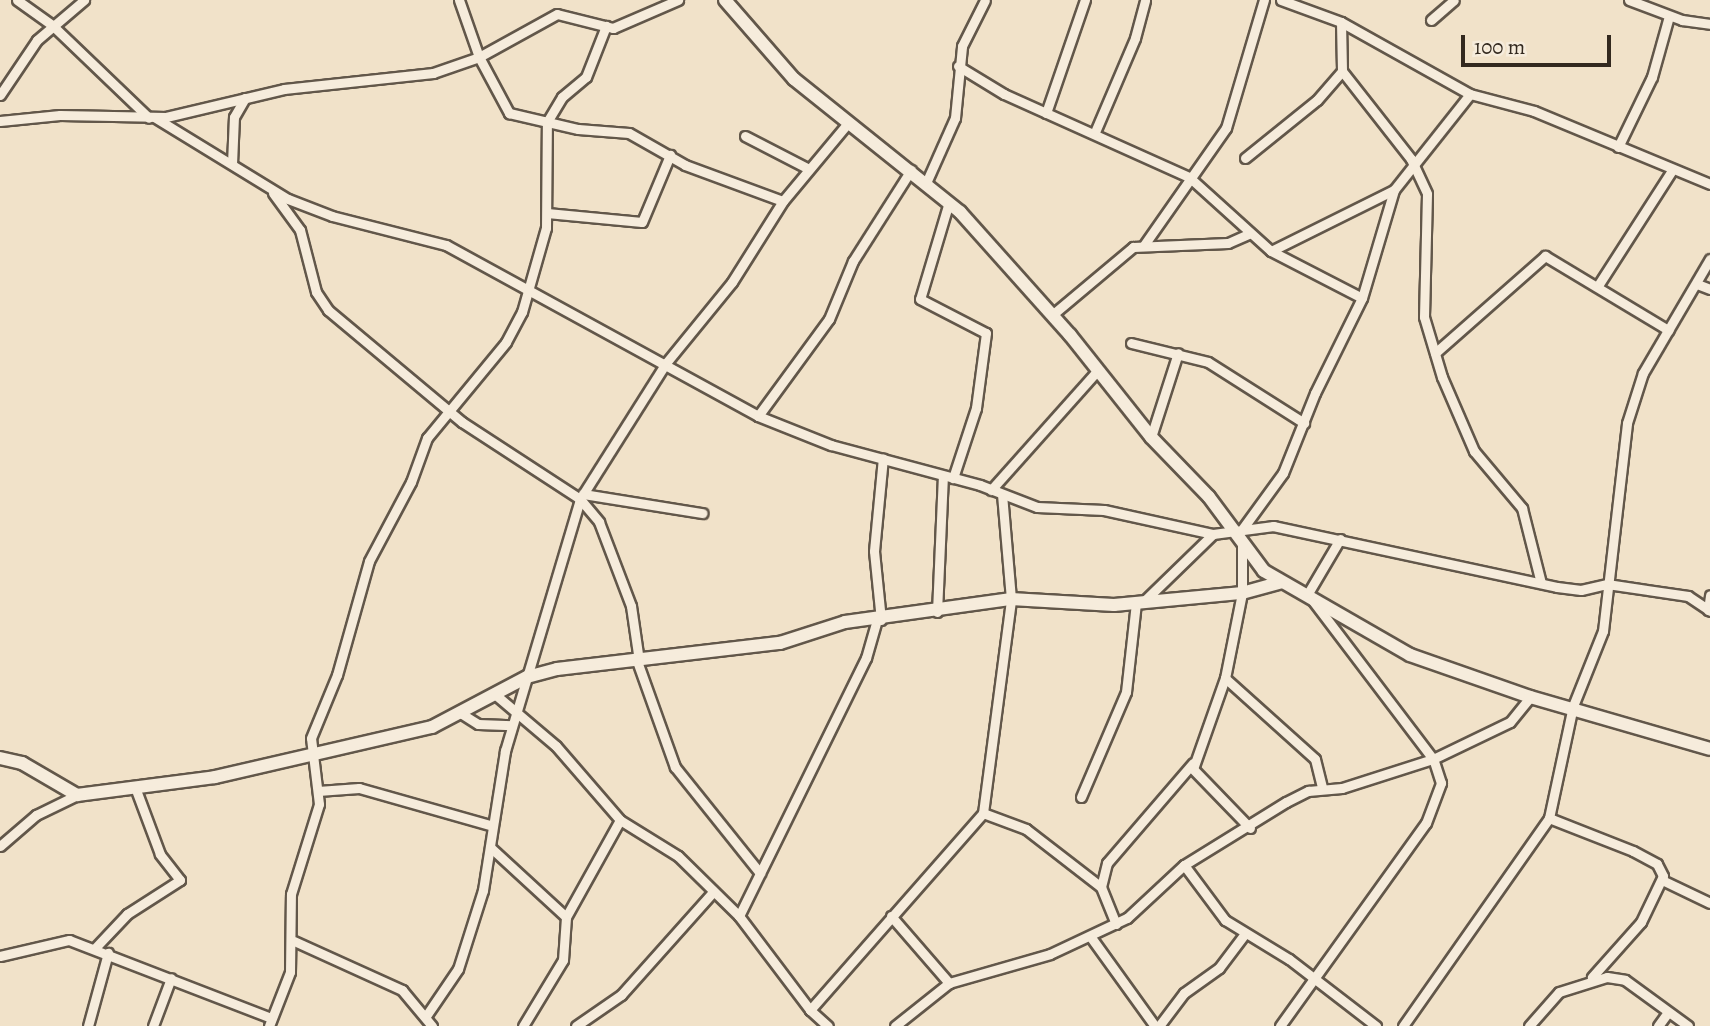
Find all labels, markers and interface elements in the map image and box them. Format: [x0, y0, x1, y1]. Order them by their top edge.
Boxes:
scale bar [1465, 21, 1616, 65]
text: 100 m [1474, 33, 1525, 61]

